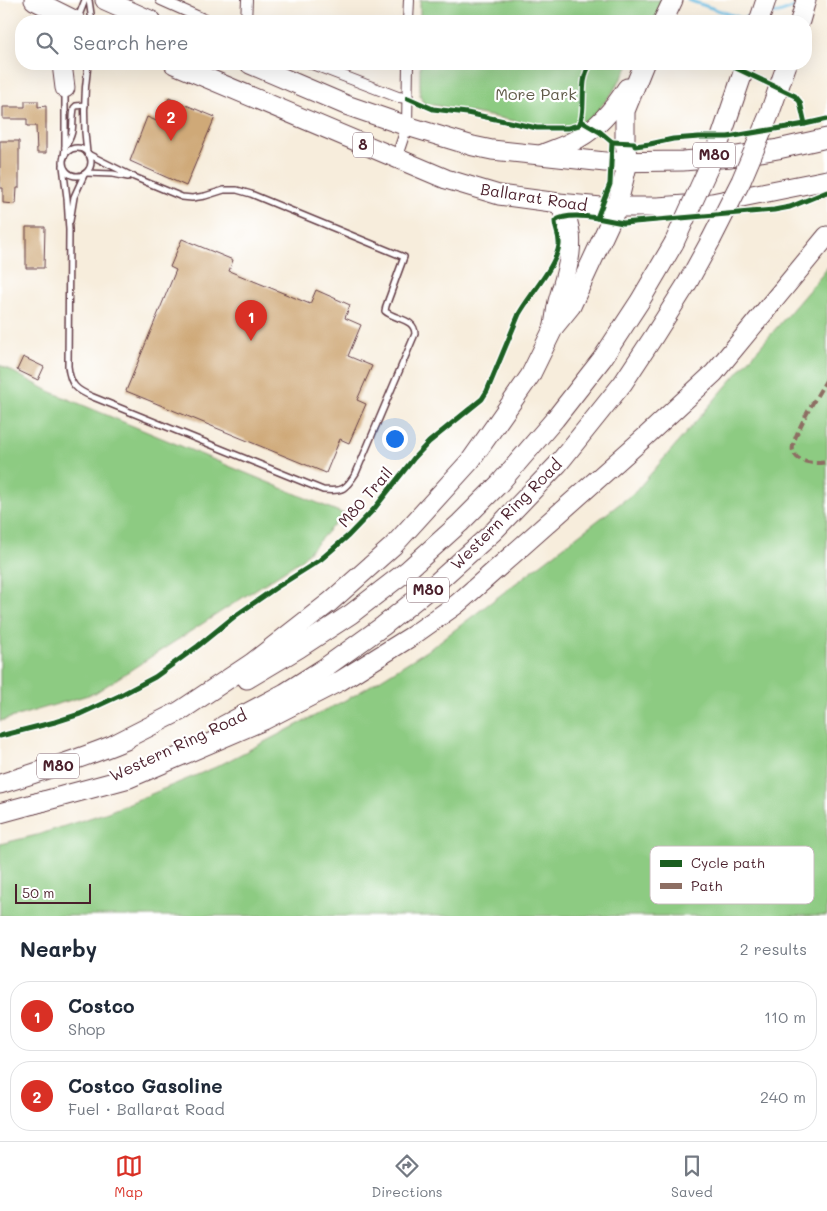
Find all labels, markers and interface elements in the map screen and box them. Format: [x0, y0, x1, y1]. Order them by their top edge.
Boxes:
search box [15, 15, 812, 70]
icon: search [33, 29, 61, 57]
text: Search here [73, 30, 189, 55]
park label: More Park [495, 83, 577, 104]
pin: 2 [155, 100, 187, 141]
road number: 8 [353, 132, 373, 158]
road number: M80 [693, 142, 735, 168]
street label: Ballarat Road [479, 178, 589, 215]
pin: 1 [235, 300, 267, 341]
your location [382, 426, 408, 452]
street label: Western Ring Road [446, 454, 566, 574]
street label: M80 Trail [333, 462, 397, 531]
road number: M80 [407, 578, 449, 602]
street label: Western Ring Road [106, 704, 250, 786]
road number: M80 [37, 754, 79, 778]
legend [650, 846, 814, 904]
text: Cycle path [691, 853, 765, 872]
text: Path [691, 876, 722, 895]
scale bar [15, 881, 91, 904]
text: 50 m [22, 883, 54, 902]
text: Nearby [20, 935, 97, 962]
text: 2 results [740, 938, 807, 959]
text: Costco [68, 993, 135, 1018]
text: 1 [33, 1006, 41, 1027]
text: 110 m [764, 1006, 806, 1027]
text: Shop [68, 1018, 105, 1039]
text: Costco Gasoline [68, 1073, 223, 1098]
text: 2 [33, 1086, 41, 1107]
text: 240 m [760, 1086, 806, 1107]
text: Fuel · Ballarat Road [68, 1098, 225, 1119]
tab: Map [114, 1152, 143, 1201]
tab: Directions [371, 1152, 443, 1201]
tab: Saved [671, 1152, 713, 1201]

